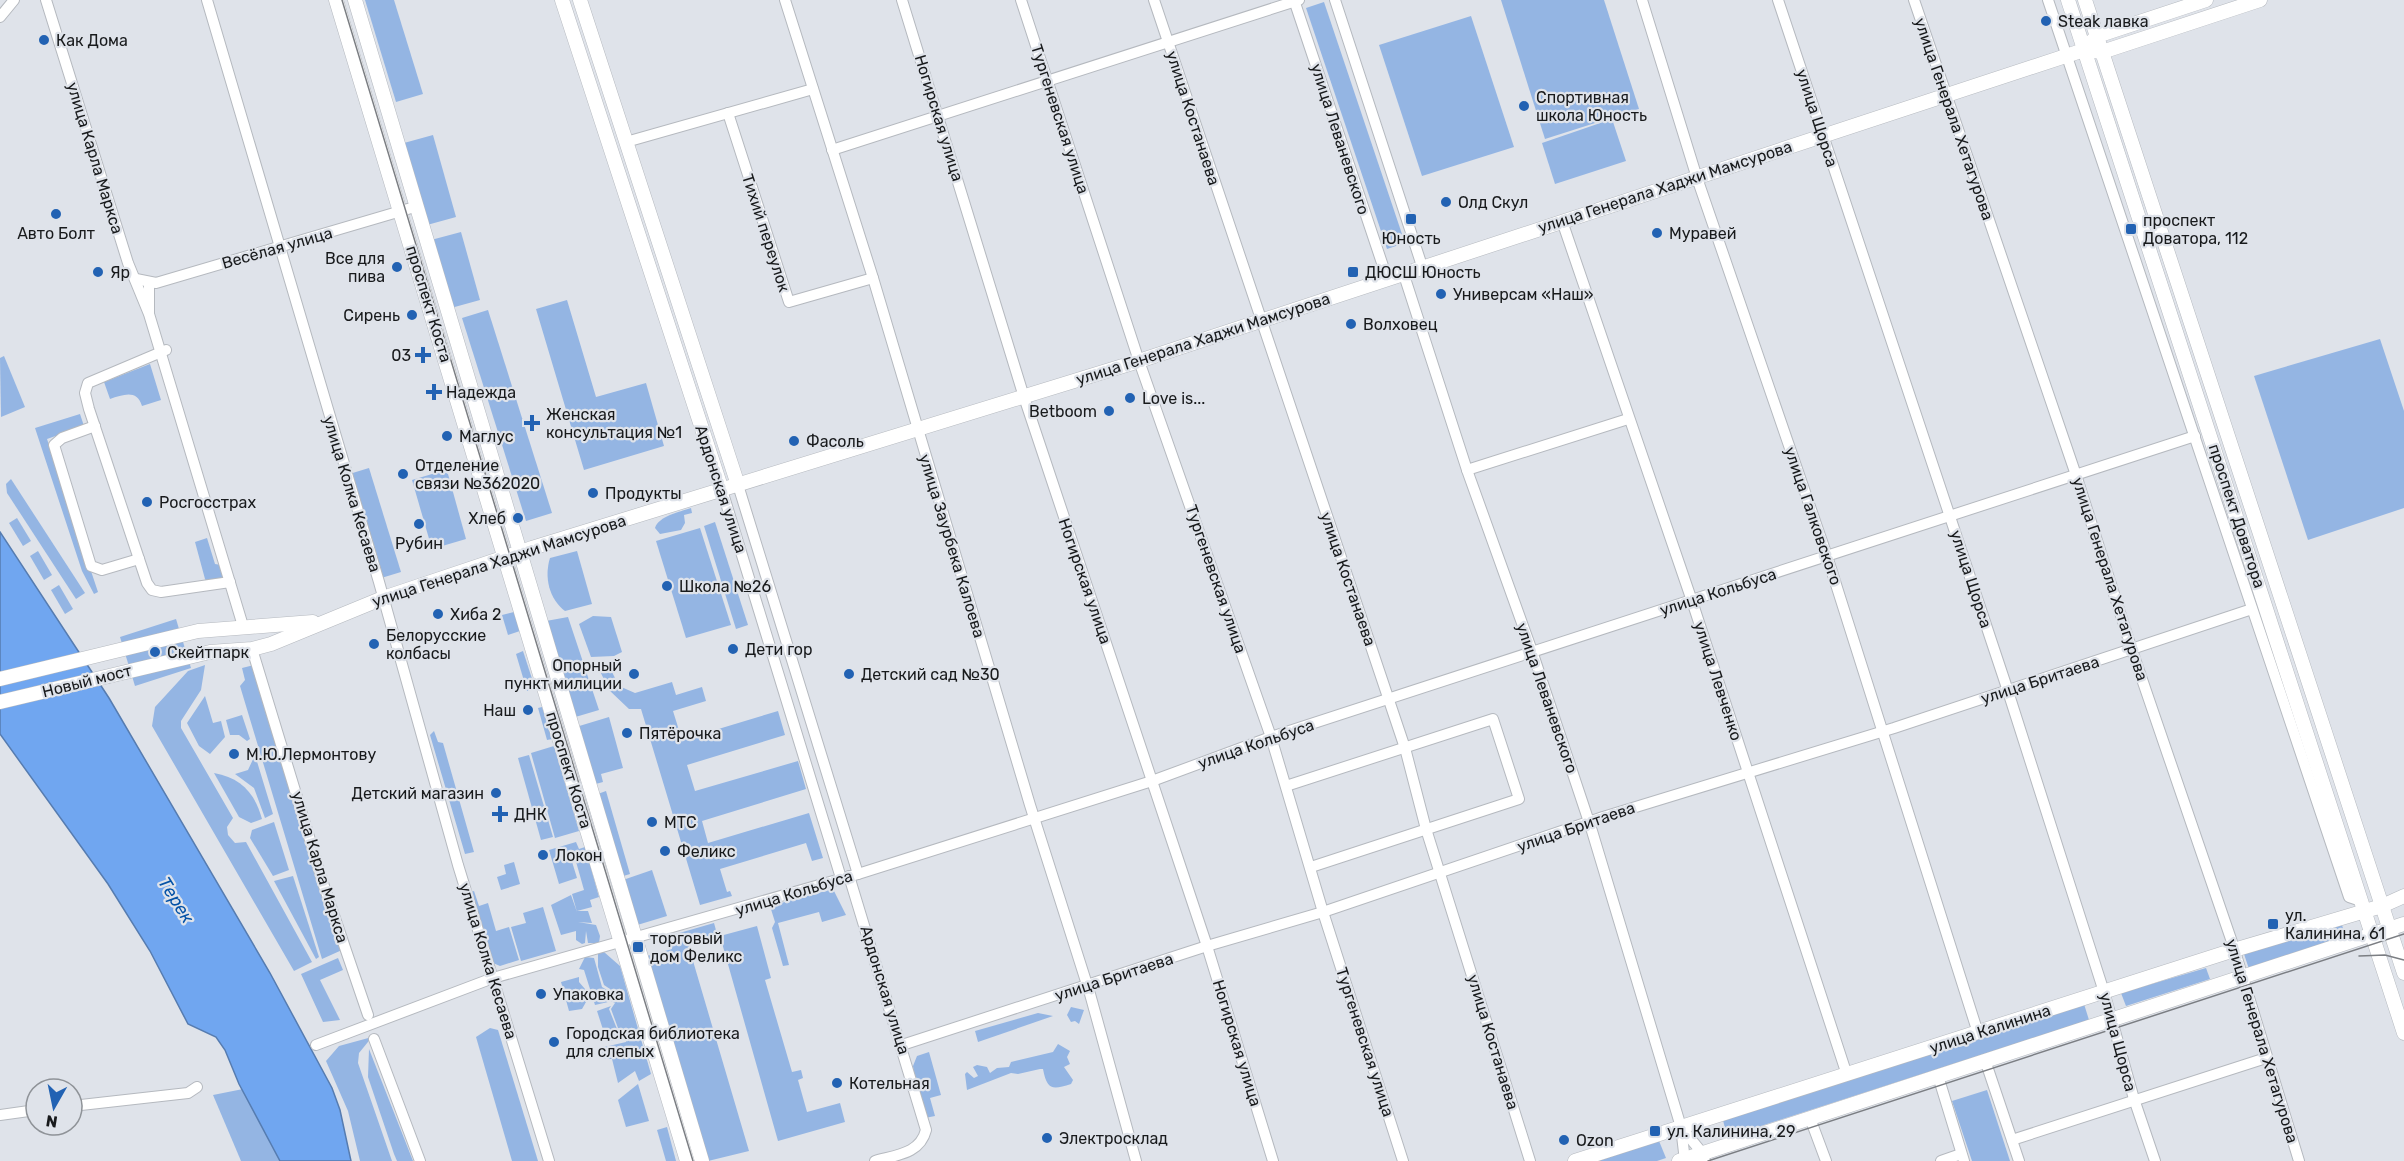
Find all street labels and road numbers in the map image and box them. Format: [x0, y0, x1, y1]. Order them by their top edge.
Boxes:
street label: улица Генерала Хетагурова [1910, 15, 1998, 223]
street label: Тургеневская улица [1027, 42, 1093, 196]
street label: улица Костанаева [1162, 48, 1224, 188]
street label: Ногирская улица [911, 52, 967, 184]
street label: улица Леваневского [1307, 61, 1373, 217]
street label: улица Щорса [1792, 67, 1842, 169]
street label: улица Карла Маркса [63, 80, 127, 236]
street label: улица Генерала Хаджи Мамсурова [1536, 137, 1794, 237]
street label: Тихий переулок [738, 172, 794, 295]
street label: Весёлая улица [220, 223, 334, 273]
street label: проспект Коста [402, 243, 456, 365]
street label: улица Генерала Хаджи Мамсурова [1074, 289, 1332, 389]
street label: улица Колка Кесаева [319, 414, 385, 574]
street label: Ардонская улица [691, 422, 751, 556]
street label: проспект Доватора [2205, 442, 2269, 590]
street label: улица Галковского [1780, 444, 1846, 588]
street label: улица Заурбека Калоева [915, 452, 989, 640]
street label: улица Генерала Хетагурова [2068, 475, 2152, 683]
street label: Тургеневская улица [1182, 502, 1250, 656]
street label: улица Костанаева [1316, 510, 1380, 648]
street label: улица Генерала Хаджи Мамсурова [370, 511, 628, 611]
street label: Ногирская улица [1055, 516, 1115, 646]
street label: улица Щорса [1946, 528, 1996, 630]
street label: улица Кольбуса [1657, 564, 1779, 620]
street label: улица Левченко [1690, 619, 1746, 743]
street label: улица Леваневского [1512, 620, 1582, 776]
street label: улица Бритаева [1978, 652, 2102, 708]
street label: Новый мост [40, 661, 134, 701]
street label: проспект Коста [542, 709, 596, 831]
street label: улица Кольбуса [1195, 715, 1317, 773]
street label: улица Карла Маркса [288, 789, 352, 945]
street label: улица Бритаева [1515, 798, 1637, 856]
street label: улица Кольбуса [733, 866, 855, 920]
street label: улица Колка Кесаева [455, 881, 521, 1041]
street label: Ардонская улица [856, 923, 914, 1057]
street label: улица Генерала Хетагурова [2222, 937, 2302, 1145]
street label: улица Бритаева [1052, 949, 1176, 1005]
street label: Тургеневская улица [1332, 965, 1398, 1119]
street label: улица Костанаева [1463, 972, 1523, 1112]
street label: Ногирская улица [1209, 977, 1265, 1109]
street label: улица Щорса [2096, 990, 2140, 1094]
street label: улица Калинина [1927, 1000, 2053, 1058]

